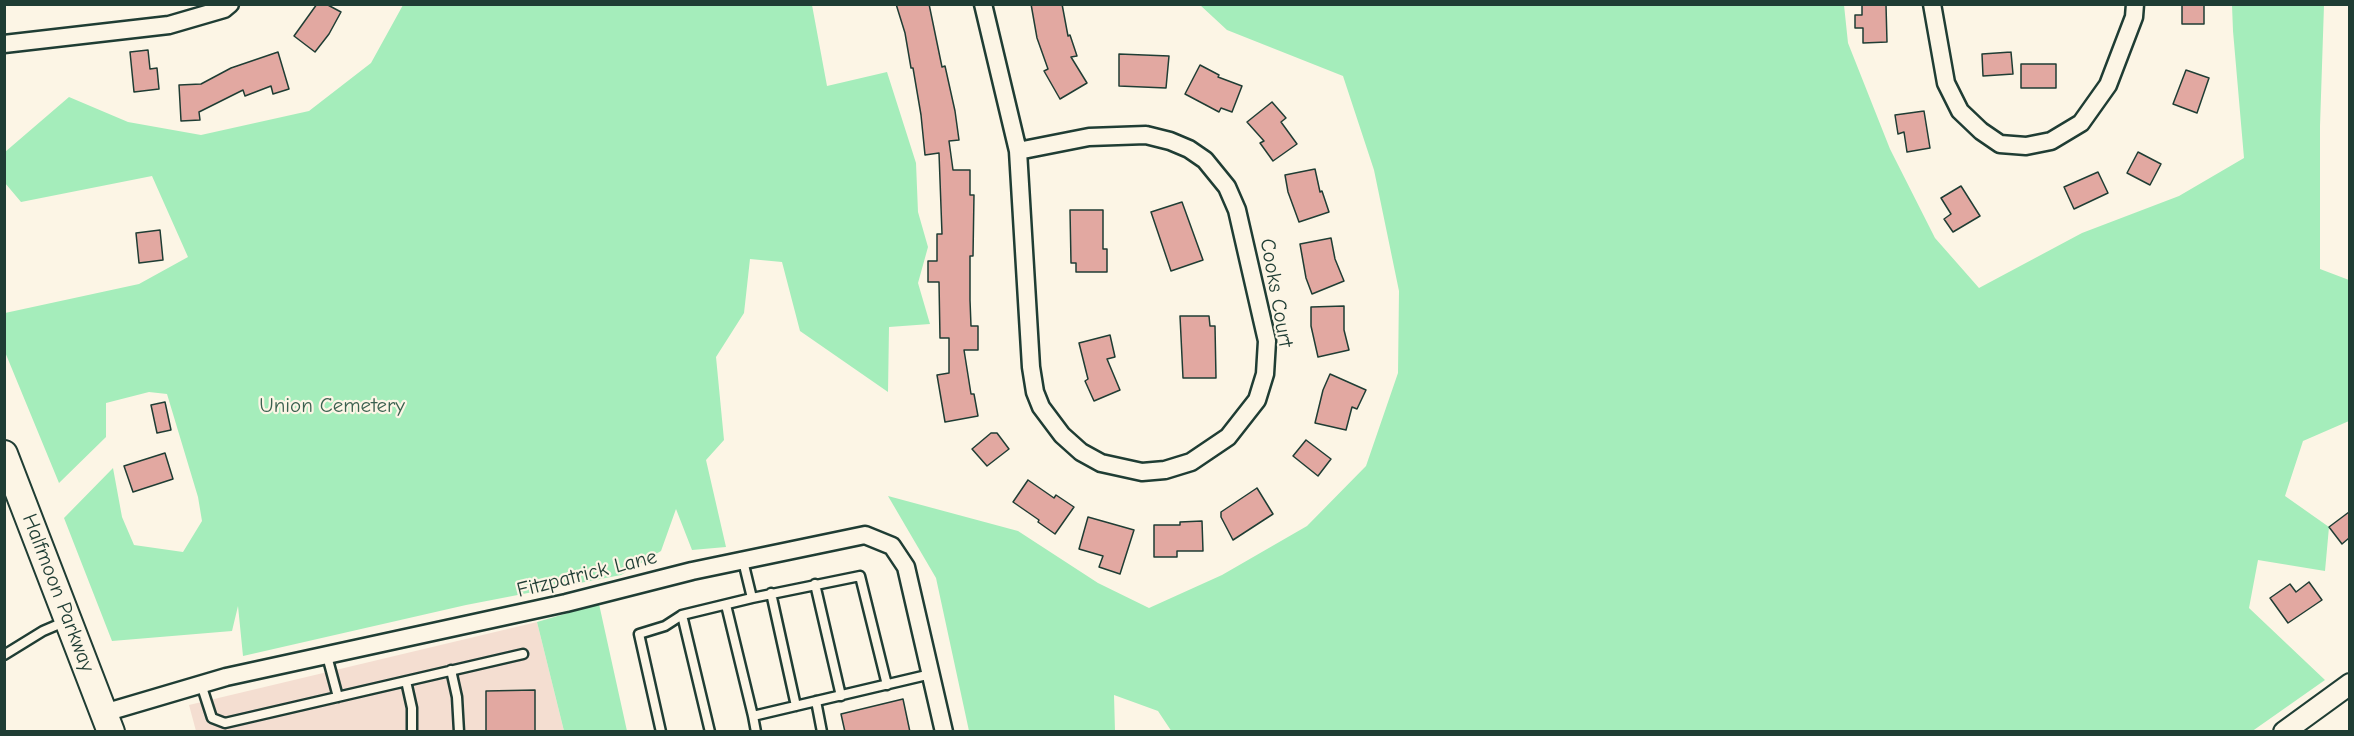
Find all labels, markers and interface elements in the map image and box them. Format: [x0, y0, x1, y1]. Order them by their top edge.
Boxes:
street label: Cooks Court [1254, 237, 1298, 349]
park label: Union Cemetery [259, 393, 405, 419]
street label: Halfmoon Parkway [16, 510, 100, 676]
street label: Fitzpatrick Lane [514, 544, 660, 604]

